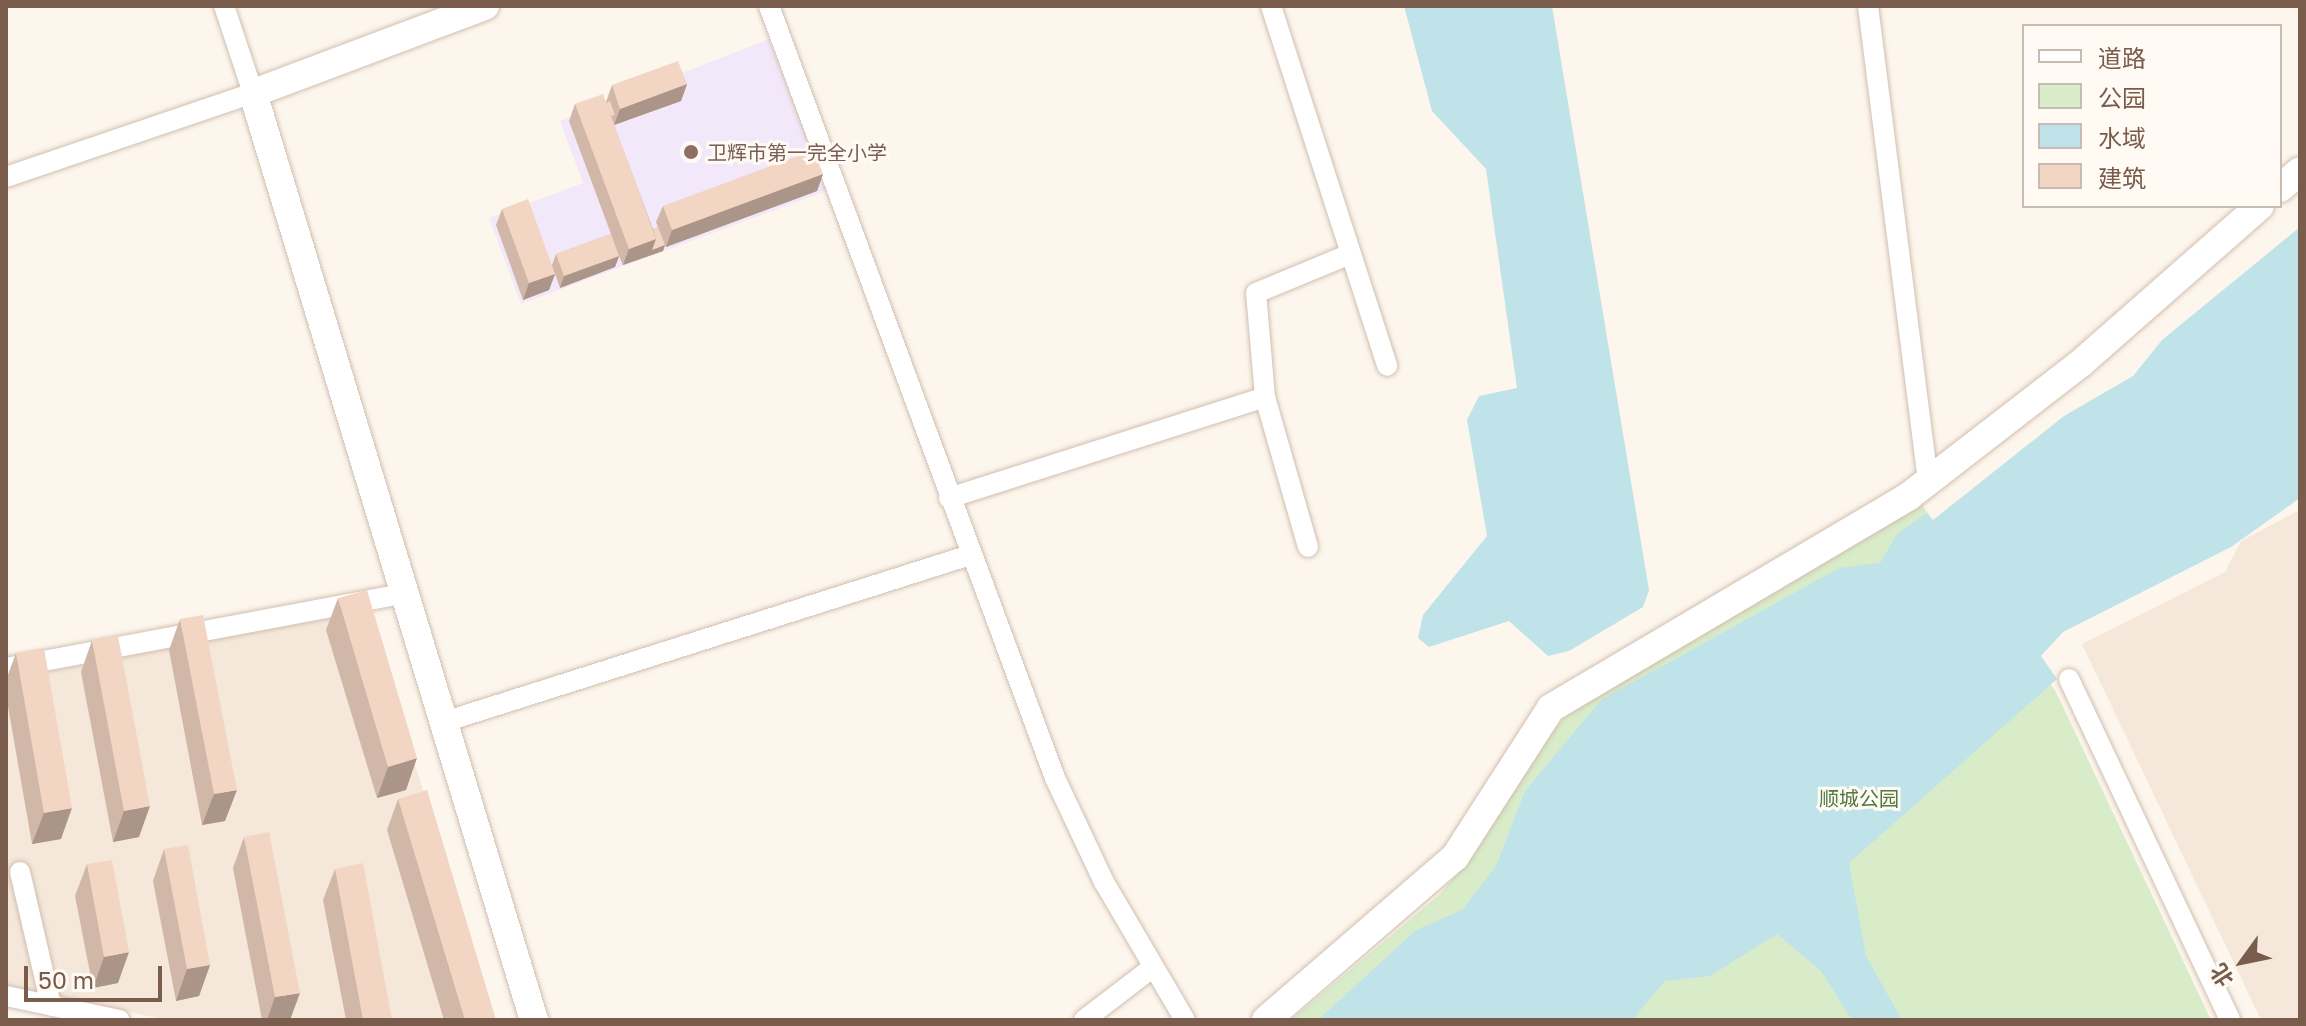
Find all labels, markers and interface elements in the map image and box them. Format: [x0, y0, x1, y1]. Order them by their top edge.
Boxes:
legend [2022, 24, 2282, 208]
text: 道路 [2098, 43, 2146, 72]
text: 公园 [2098, 83, 2146, 112]
text: 水域 [2098, 123, 2146, 152]
place label: 卫辉市第一完全小学 [707, 140, 887, 164]
marker: 卫辉市第一完全小学 [682, 143, 700, 161]
text: 建筑 [2098, 163, 2146, 192]
park label: 顺城公园 [1819, 786, 1899, 810]
north arrow [2202, 922, 2282, 1002]
scale bar [28, 950, 166, 1000]
text: 北 [2204, 959, 2239, 992]
text: 50 m [38, 965, 94, 994]

